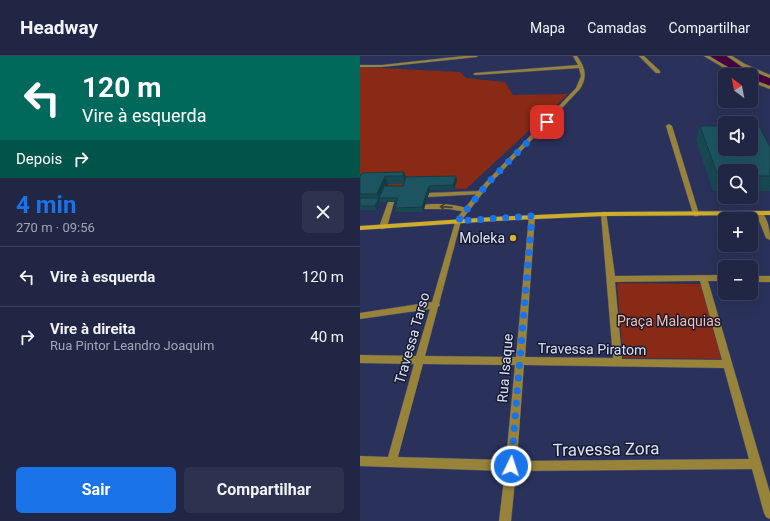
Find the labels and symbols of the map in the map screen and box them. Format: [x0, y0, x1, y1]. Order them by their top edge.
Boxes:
north arrow [718, 68, 758, 108]
pin [530, 105, 564, 139]
one-way arrow [440, 203, 453, 210]
place label: Moleka [459, 230, 505, 246]
marker: Moleka [508, 233, 518, 243]
street label: Travessa Tarso [391, 290, 433, 386]
park label: Praça Malaquias [617, 313, 721, 329]
street label: Rua Isaque [494, 333, 516, 403]
street label: Travessa Piratom [538, 340, 646, 358]
street label: Travessa Zora [553, 438, 659, 460]
position arrow [490, 445, 532, 487]

